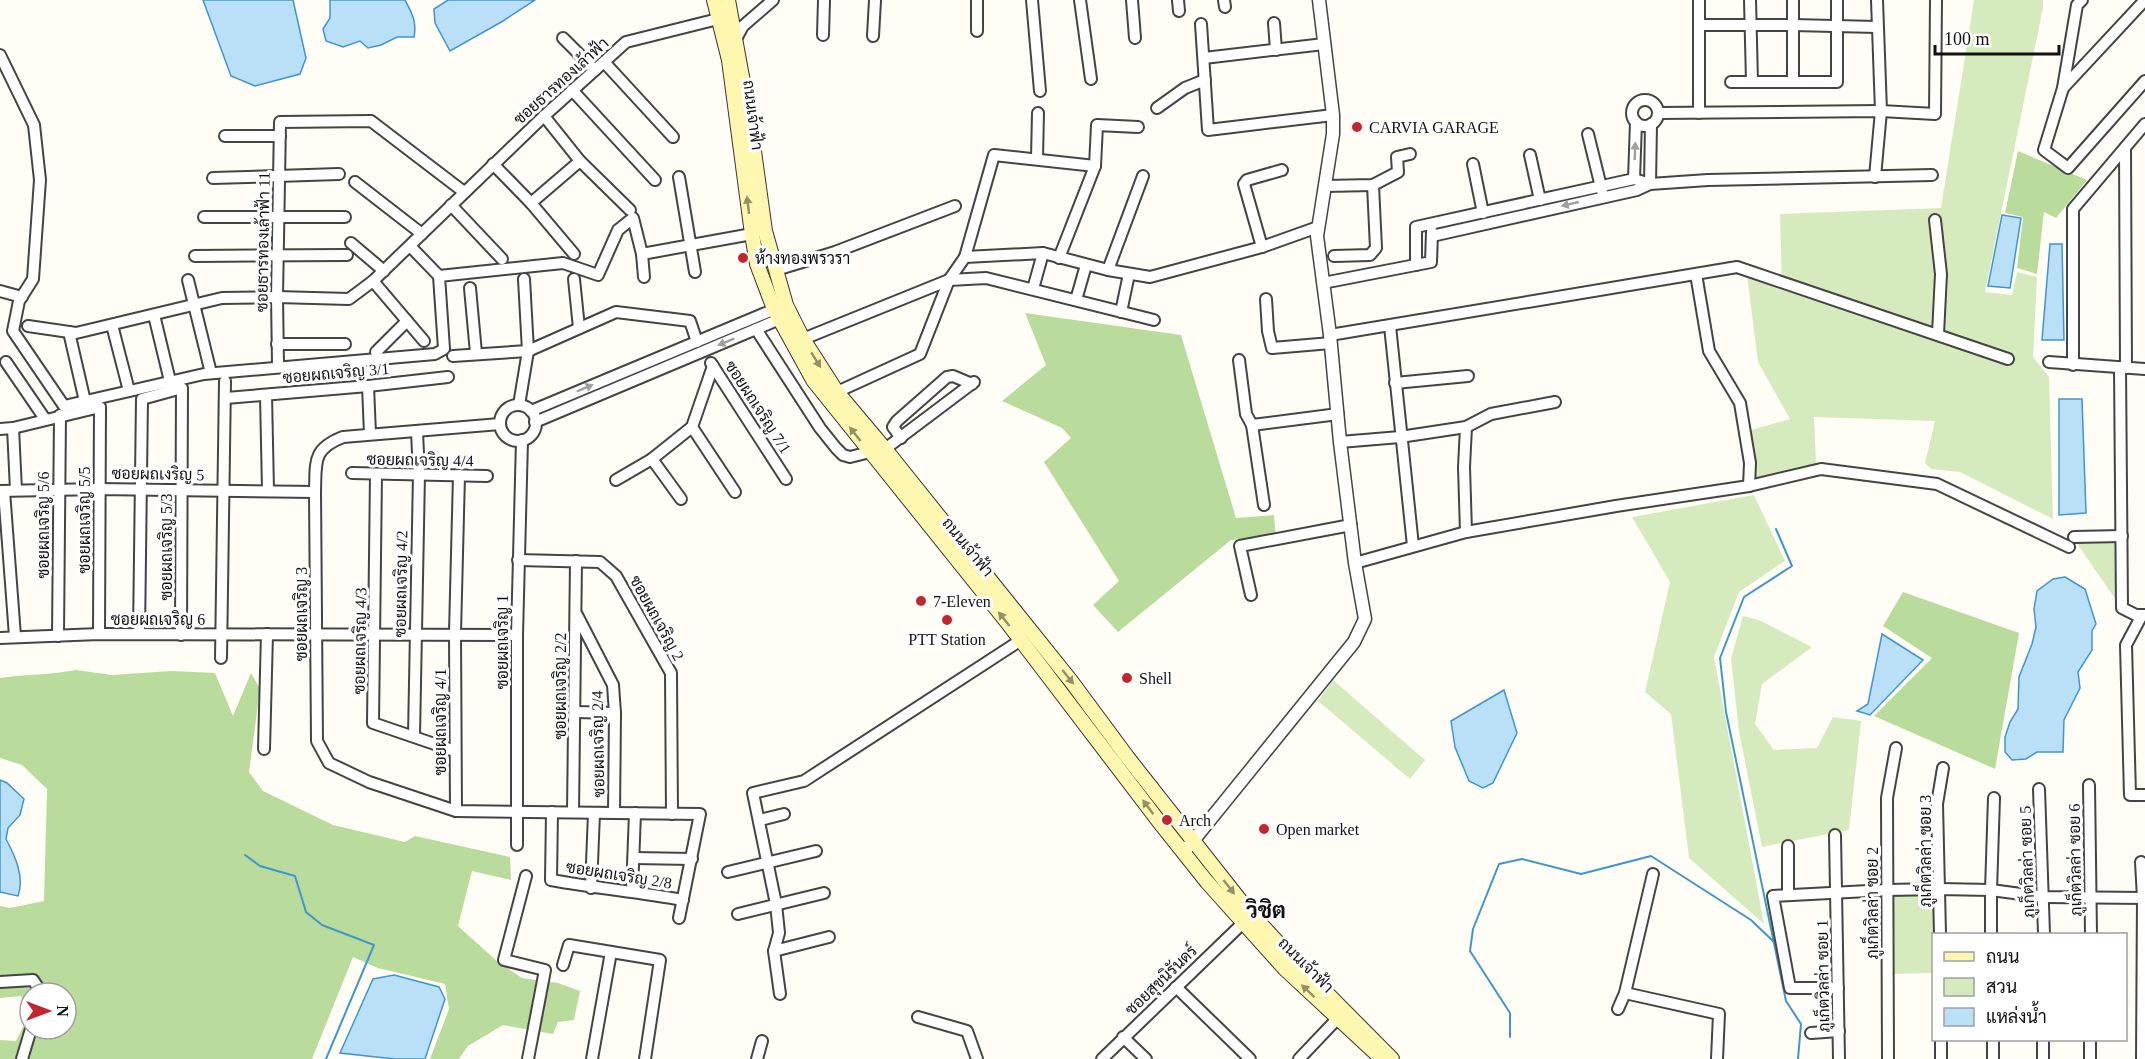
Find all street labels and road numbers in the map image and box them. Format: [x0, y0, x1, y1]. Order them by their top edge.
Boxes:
street label: ซอยธารทองเล้าฟ้า [509, 33, 612, 128]
street label: ถนนเจ้าฟ้า [740, 79, 768, 151]
street label: ซอยธารทองเล้าฟ้า 11 [251, 172, 273, 312]
street label: ซอยผถเจริญ 7/1 [721, 357, 795, 457]
street label: ซอยผถเจริญ 3/1 [282, 359, 390, 387]
street label: ซอยผถเจริญ 4/4 [366, 450, 474, 470]
street label: ซอยผถเงริญ 5 [111, 464, 205, 484]
street label: ซอยผถเจริญ 5/5 [75, 467, 94, 573]
street label: ซอยผถเจริญ 5/6 [34, 472, 53, 578]
street label: ซอยผถเจริญ 5/3 [157, 494, 176, 600]
street label: ถนนเจ้าฟ้า [939, 513, 998, 580]
street label: ซอยผถเจริญ 4/2 [391, 530, 411, 638]
street label: ซอยผถเจริญ 3 [292, 567, 311, 661]
street label: ซอยผถเจริญ 2 [626, 572, 688, 664]
street label: ซอยผถเจริญ 4/3 [350, 587, 370, 695]
street label: ซอยผถเจริญ 1 [493, 595, 512, 689]
street label: ซอยผถเจริญ 6 [111, 610, 205, 629]
street label: ซอยผถเจริญ 2/2 [551, 633, 570, 739]
street label: ซอยผถเจริญ 4/1 [431, 669, 450, 775]
street label: ซอยผถเจริญ 2/4 [588, 690, 608, 798]
street label: ภูเก็ตวิลล่า ซอย 3 [1912, 795, 1937, 907]
street label: ภูเก็ตวิลล่า ซอย 6 [2061, 803, 2087, 917]
street label: ภูเก็ตวิลล่า ซอย 5 [2012, 805, 2040, 919]
street label: ภูเก็ตวิลล่า ซอย 2 [1859, 847, 1884, 959]
street label: ซอยผถเจริญ 2/8 [565, 857, 673, 893]
street label: ภูเก็ตวิลล่า ซอย 1 [1809, 919, 1835, 1033]
street label: ถนนเจ้าฟ้า [1275, 933, 1338, 996]
street label: ซอยสุขนิรันดร์ [1119, 939, 1202, 1020]

